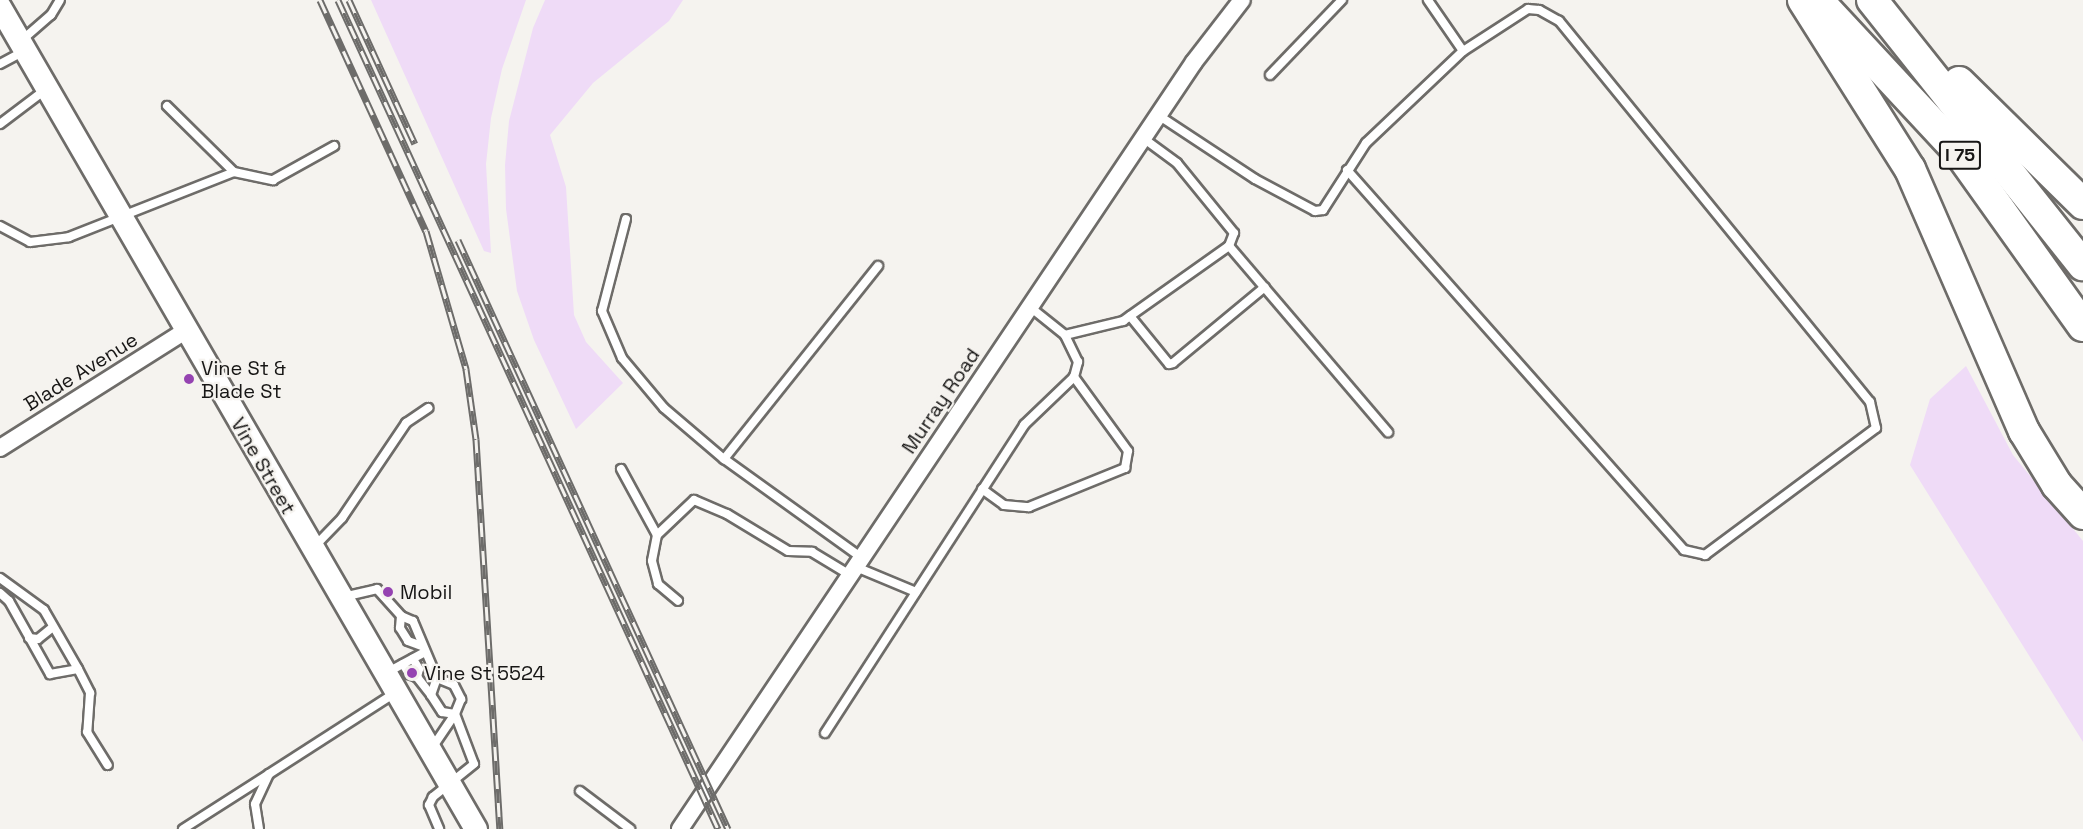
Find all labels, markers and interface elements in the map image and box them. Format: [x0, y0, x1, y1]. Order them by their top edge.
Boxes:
road number: I 75 [1938, 140, 1982, 170]
street label: Blade Avenue [20, 327, 142, 417]
street label: Murray Road [897, 344, 985, 458]
place label: Vine St & Blade St [201, 356, 286, 403]
marker: Vine St & Blade St [182, 372, 196, 386]
street label: Vine Street [226, 413, 300, 519]
place label: Mobil [400, 580, 452, 604]
marker: Mobil [381, 585, 395, 599]
place label: Vine St 5524 [424, 661, 545, 685]
marker: Vine St 5524 [405, 666, 419, 680]

